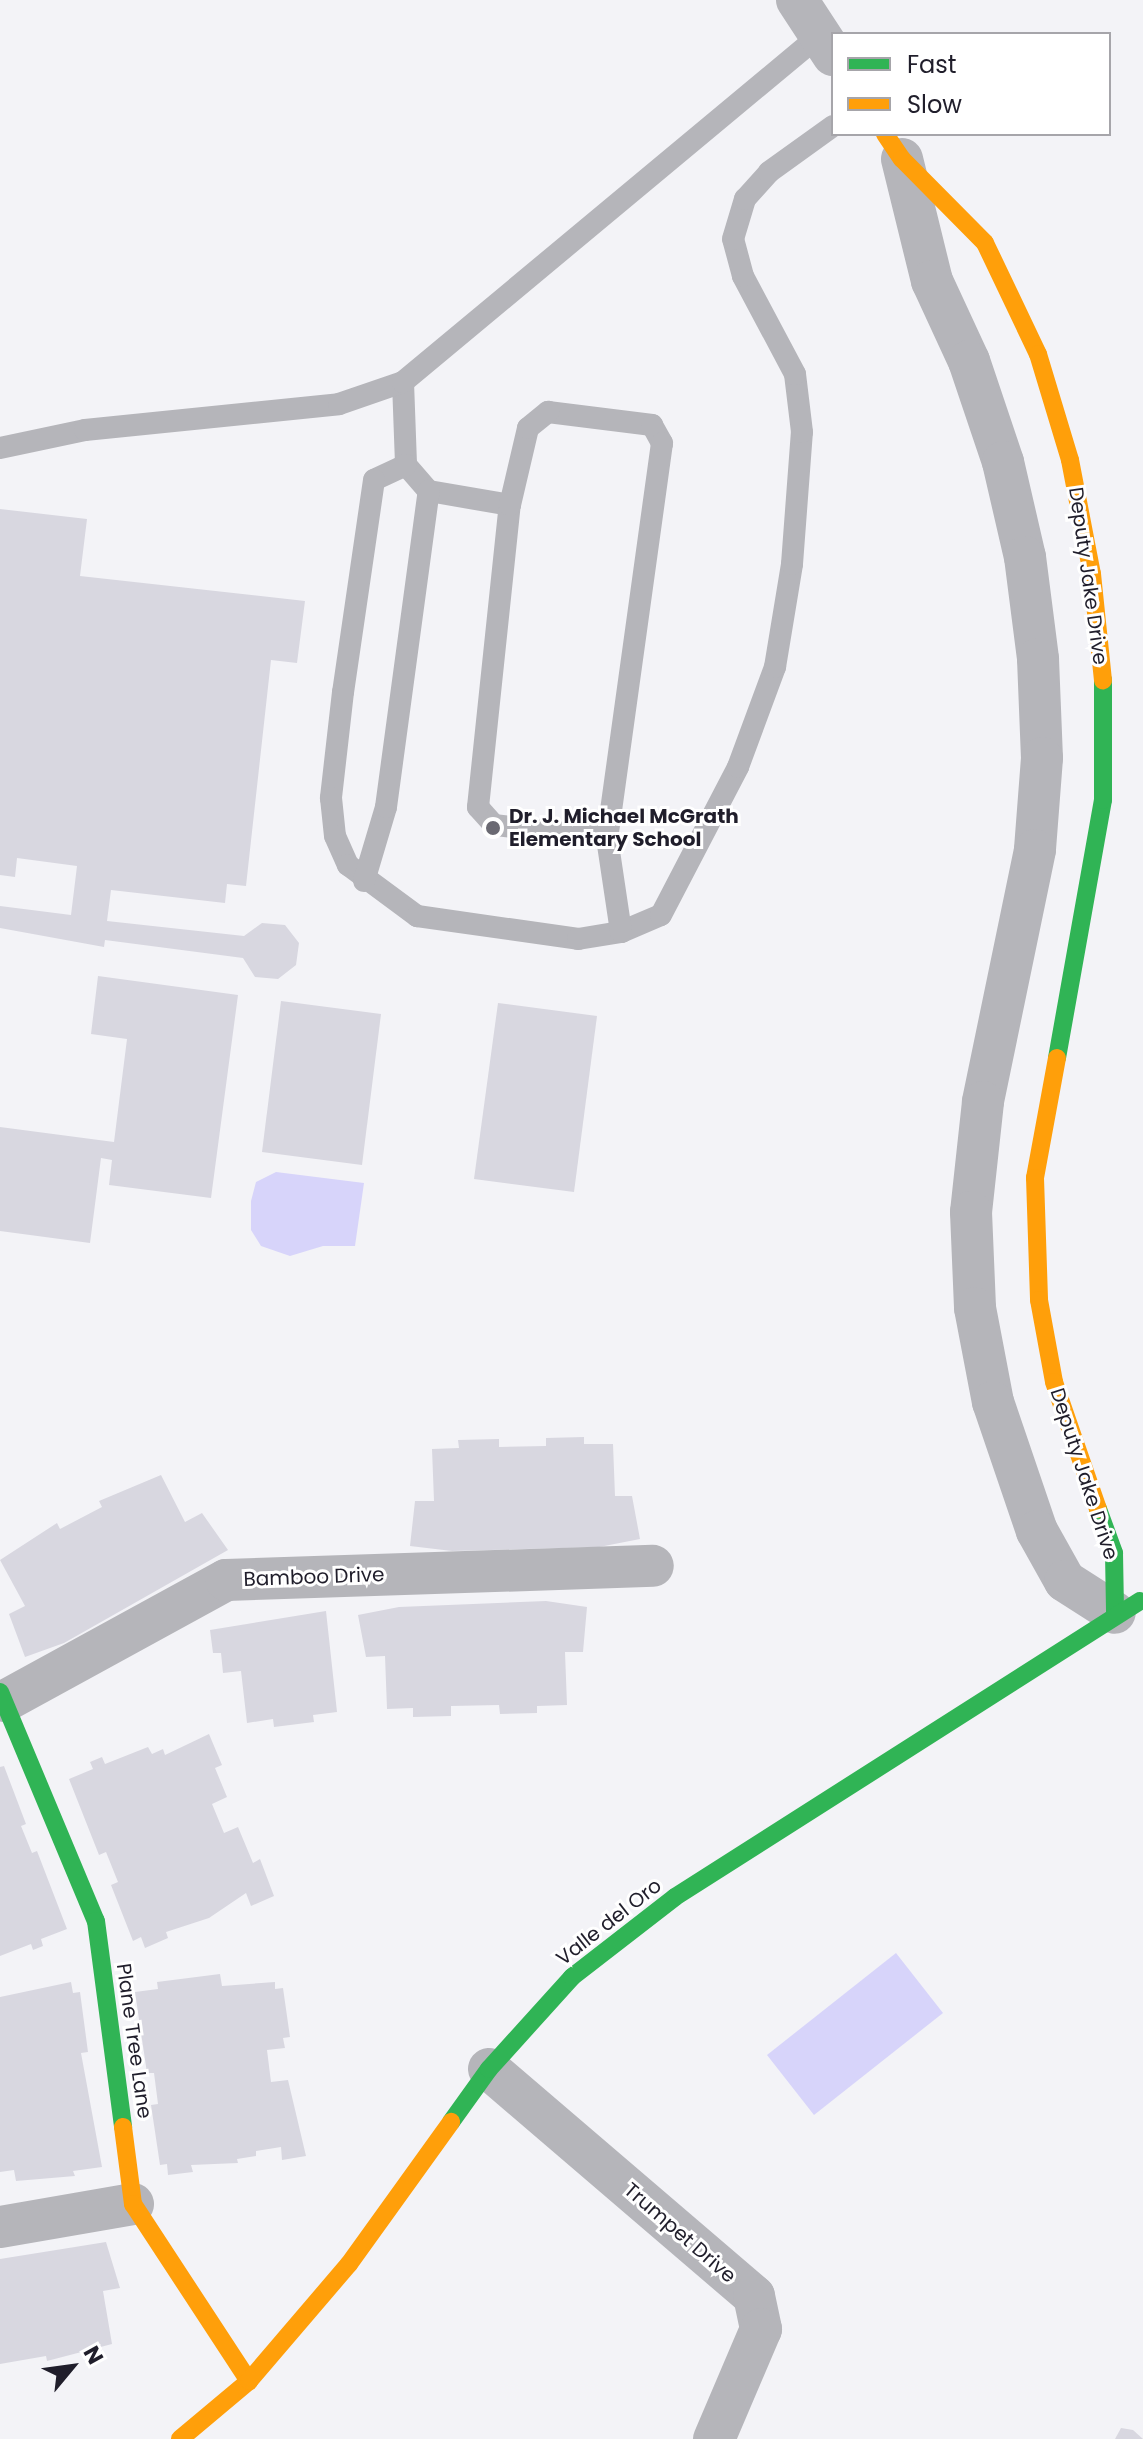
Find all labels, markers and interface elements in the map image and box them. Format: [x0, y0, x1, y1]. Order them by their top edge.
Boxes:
legend [831, 32, 1111, 136]
text: Fast [907, 48, 957, 81]
text: Slow [907, 88, 962, 121]
street label: Deputy Jake Drive [1064, 486, 1112, 666]
place label: Dr. J. Michael McGrath Elementary School [509, 804, 739, 851]
marker: Dr. J. Michael McGrath Elementary School [484, 819, 502, 837]
street label: Deputy Jake Drive [1045, 1385, 1123, 1563]
street label: Bamboo Drive [243, 1563, 385, 1591]
street label: Valle del Oro [552, 1874, 666, 1970]
street label: Plane Tree Lane [111, 1962, 157, 2120]
street label: Trumpet Drive [619, 2178, 741, 2288]
north arrow [32, 2327, 112, 2407]
text: N [76, 2340, 111, 2370]

